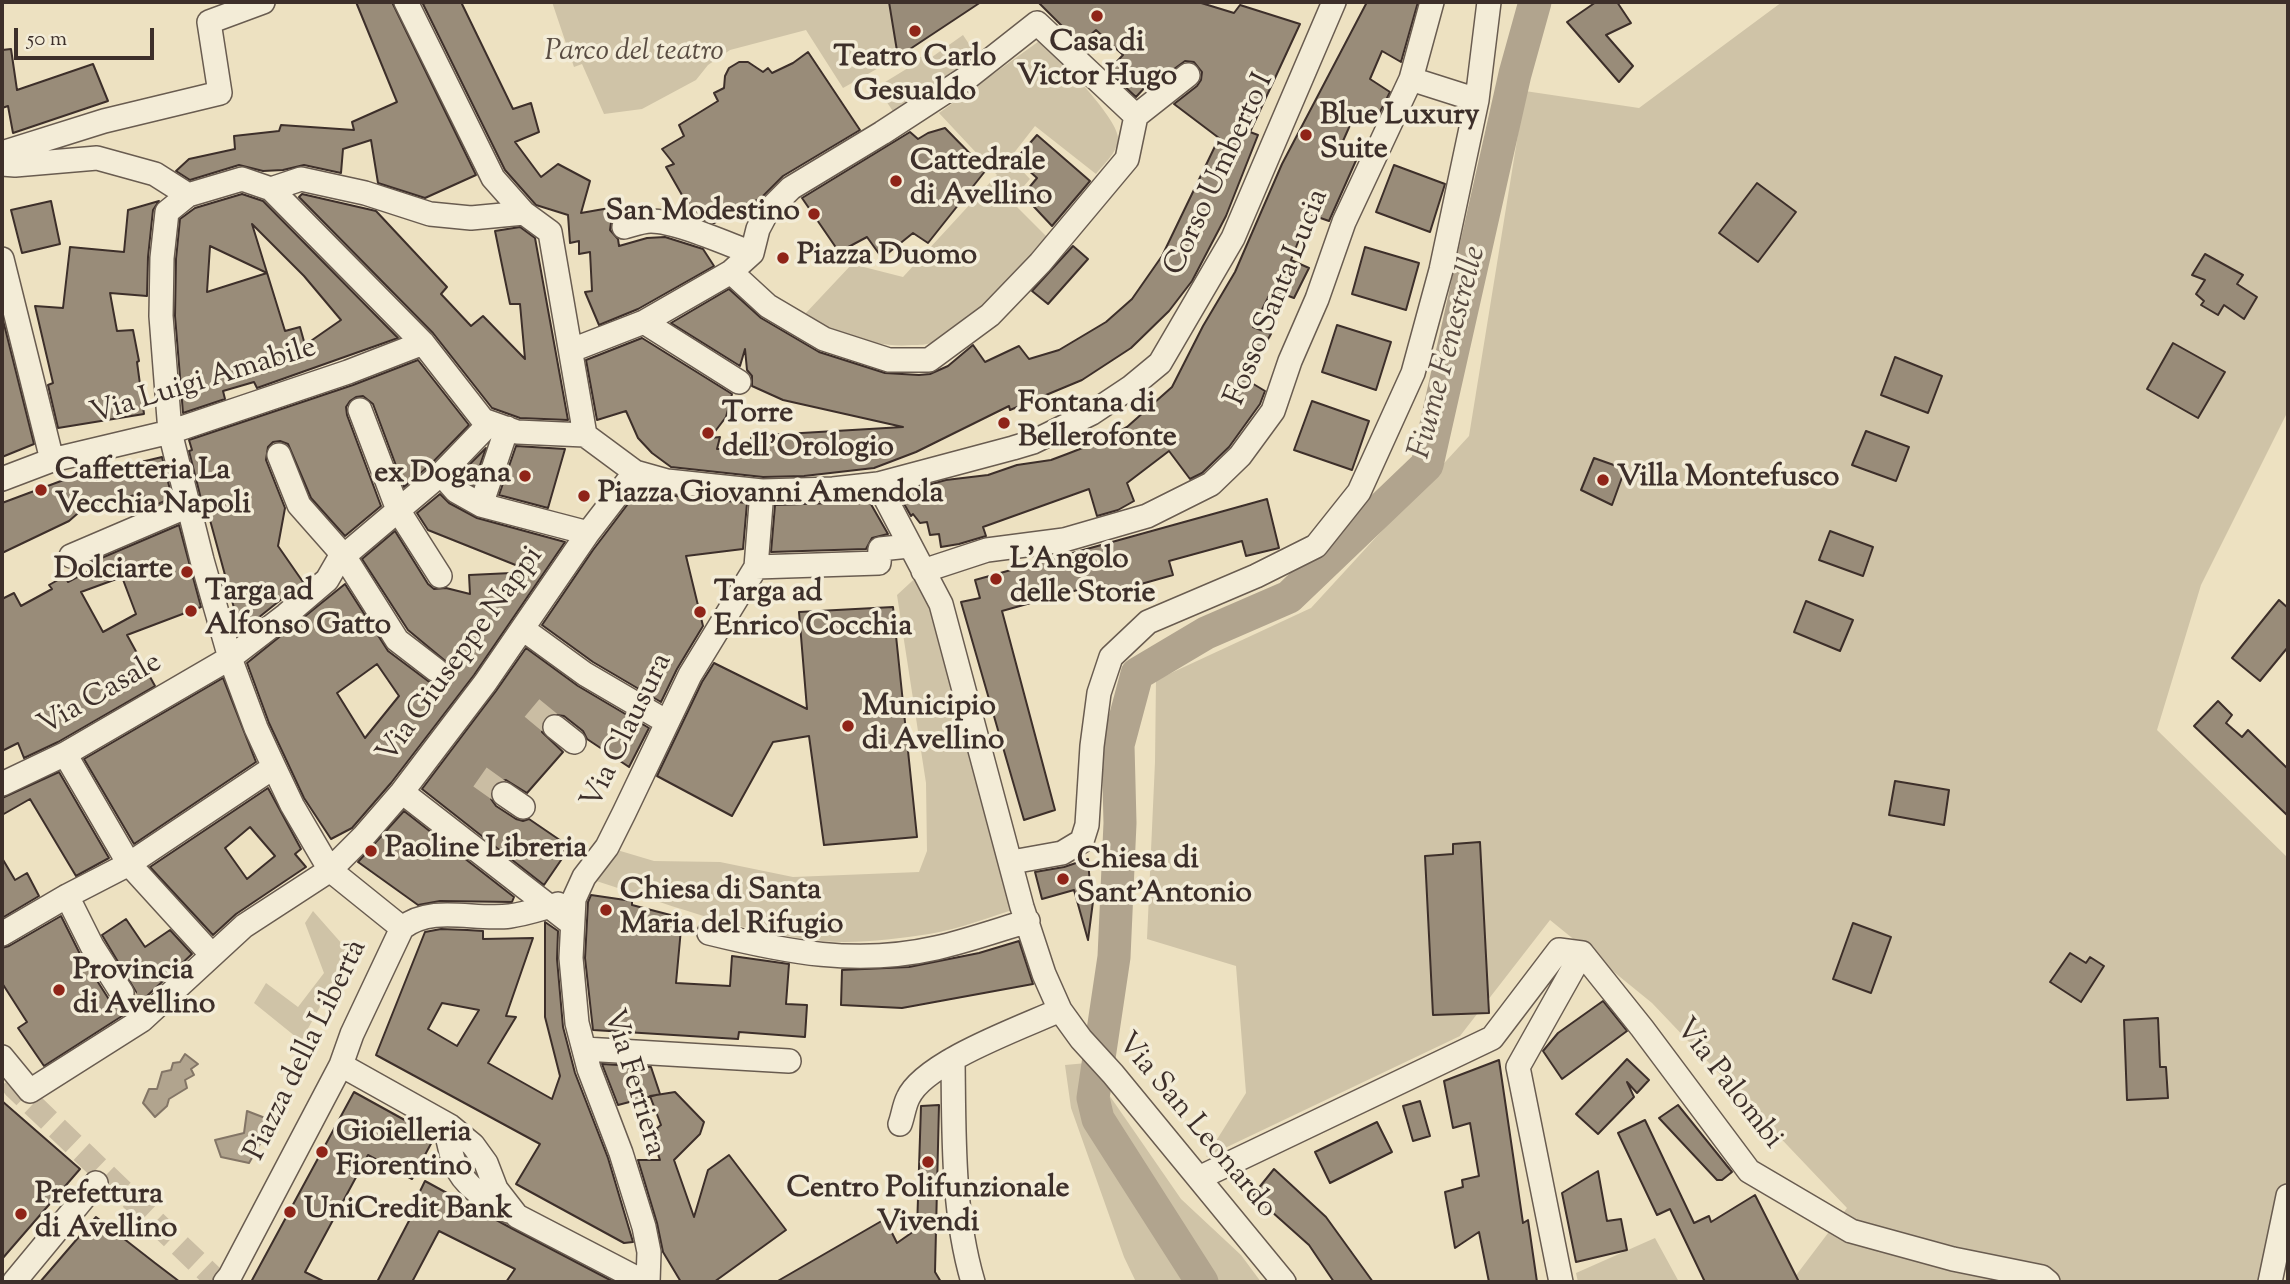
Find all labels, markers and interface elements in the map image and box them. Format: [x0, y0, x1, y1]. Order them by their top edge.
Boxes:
marker: Casa di Victor Hugo [1089, 8, 1105, 24]
scale bar [18, 14, 158, 58]
marker: Teatro Carlo Gesualdo [907, 23, 923, 39]
text: 50 m [27, 25, 67, 55]
place label: Casa di Victor Hugo [1017, 27, 1177, 97]
park label: Parco del teatro [544, 36, 724, 72]
place label: Teatro Carlo Gesualdo [833, 42, 997, 112]
street label: Corso Umberto I [1158, 68, 1284, 282]
place label: Blue Luxury Suite [1320, 100, 1479, 170]
marker: Blue Luxury Suite [1298, 127, 1314, 143]
place label: Cattedrale di Avellino [910, 146, 1052, 216]
marker: Cattedrale di Avellino [888, 173, 904, 189]
street label: Fosso Santa Lucia [1219, 185, 1339, 411]
place label: San Modestino [606, 196, 800, 232]
marker: San Modestino [806, 206, 822, 222]
place label: Piazza Duomo [797, 240, 977, 276]
water label: Fiume Fenestrelle [1403, 242, 1497, 464]
marker: Piazza Duomo [775, 250, 791, 266]
street label: Via Luigi Amabile [87, 332, 321, 434]
place label: Fontana di Bellerofonte [1018, 388, 1177, 458]
place label: Torre dell'Orologio [722, 398, 894, 468]
marker: Fontana di Bellerofonte [996, 415, 1012, 431]
marker: Torre dell'Orologio [700, 425, 716, 441]
place label: Caffetteria La Vecchia Napoli [55, 455, 251, 526]
place label: ex Dogana [374, 458, 511, 494]
place label: Villa Montefusco [1617, 462, 1840, 498]
marker: ex Dogana [517, 468, 533, 484]
marker: Villa Montefusco [1595, 472, 1611, 488]
place label: Piazza Giovanni Amendola [598, 478, 943, 514]
marker: Caffetteria La Vecchia Napoli [33, 482, 49, 498]
marker: Piazza Giovanni Amendola [576, 488, 592, 504]
street label: Via Giuseppe Nappi [371, 541, 553, 771]
place label: L'Angolo delle Storie [1010, 544, 1155, 614]
place label: Dolciarte [54, 554, 173, 590]
marker: Dolciarte [179, 564, 195, 580]
marker: L'Angolo delle Storie [988, 571, 1004, 587]
place label: Targa ad Alfonso Gatto [205, 576, 391, 646]
place label: Targa ad Enrico Cocchia [714, 577, 912, 648]
marker: Targa ad Alfonso Gatto [183, 603, 199, 619]
marker: Targa ad Enrico Cocchia [692, 604, 708, 620]
street label: Via Casale [33, 646, 169, 746]
street label: Via Clausura [576, 648, 682, 816]
place label: Municipio di Avellino [862, 691, 1004, 762]
marker: Municipio di Avellino [840, 718, 856, 734]
place label: Paoline Libreria [385, 833, 587, 869]
marker: Paoline Libreria [363, 843, 379, 859]
place label: Chiesa di Sant'Antonio [1077, 844, 1252, 914]
marker: Chiesa di Sant'Antonio [1055, 871, 1071, 887]
place label: Chiesa di Santa Maria del Rifugio [620, 875, 843, 945]
marker: Chiesa di Santa Maria del Rifugio [598, 902, 614, 918]
street label: Piazza della Libertà [239, 935, 377, 1167]
place label: Provincia di Avellino [73, 955, 215, 1026]
marker: Provincia di Avellino [51, 982, 67, 998]
street label: Via Ferriera [593, 1005, 671, 1161]
street label: Via Palombi [1665, 1013, 1789, 1157]
street label: Via San Leonardo [1107, 1027, 1283, 1227]
place label: Gioielleria Fiorentino [336, 1117, 472, 1188]
marker: Gioielleria Fiorentino [314, 1144, 330, 1160]
marker: Centro Polifunzionale Vivendi [920, 1154, 936, 1170]
place label: Centro Polifunzionale Vivendi [787, 1173, 1069, 1244]
place label: Prefettura di Avellino [35, 1179, 177, 1250]
place label: UniCredit Bank [304, 1194, 512, 1230]
marker: UniCredit Bank [282, 1204, 298, 1220]
marker: Prefettura di Avellino [13, 1206, 29, 1222]

